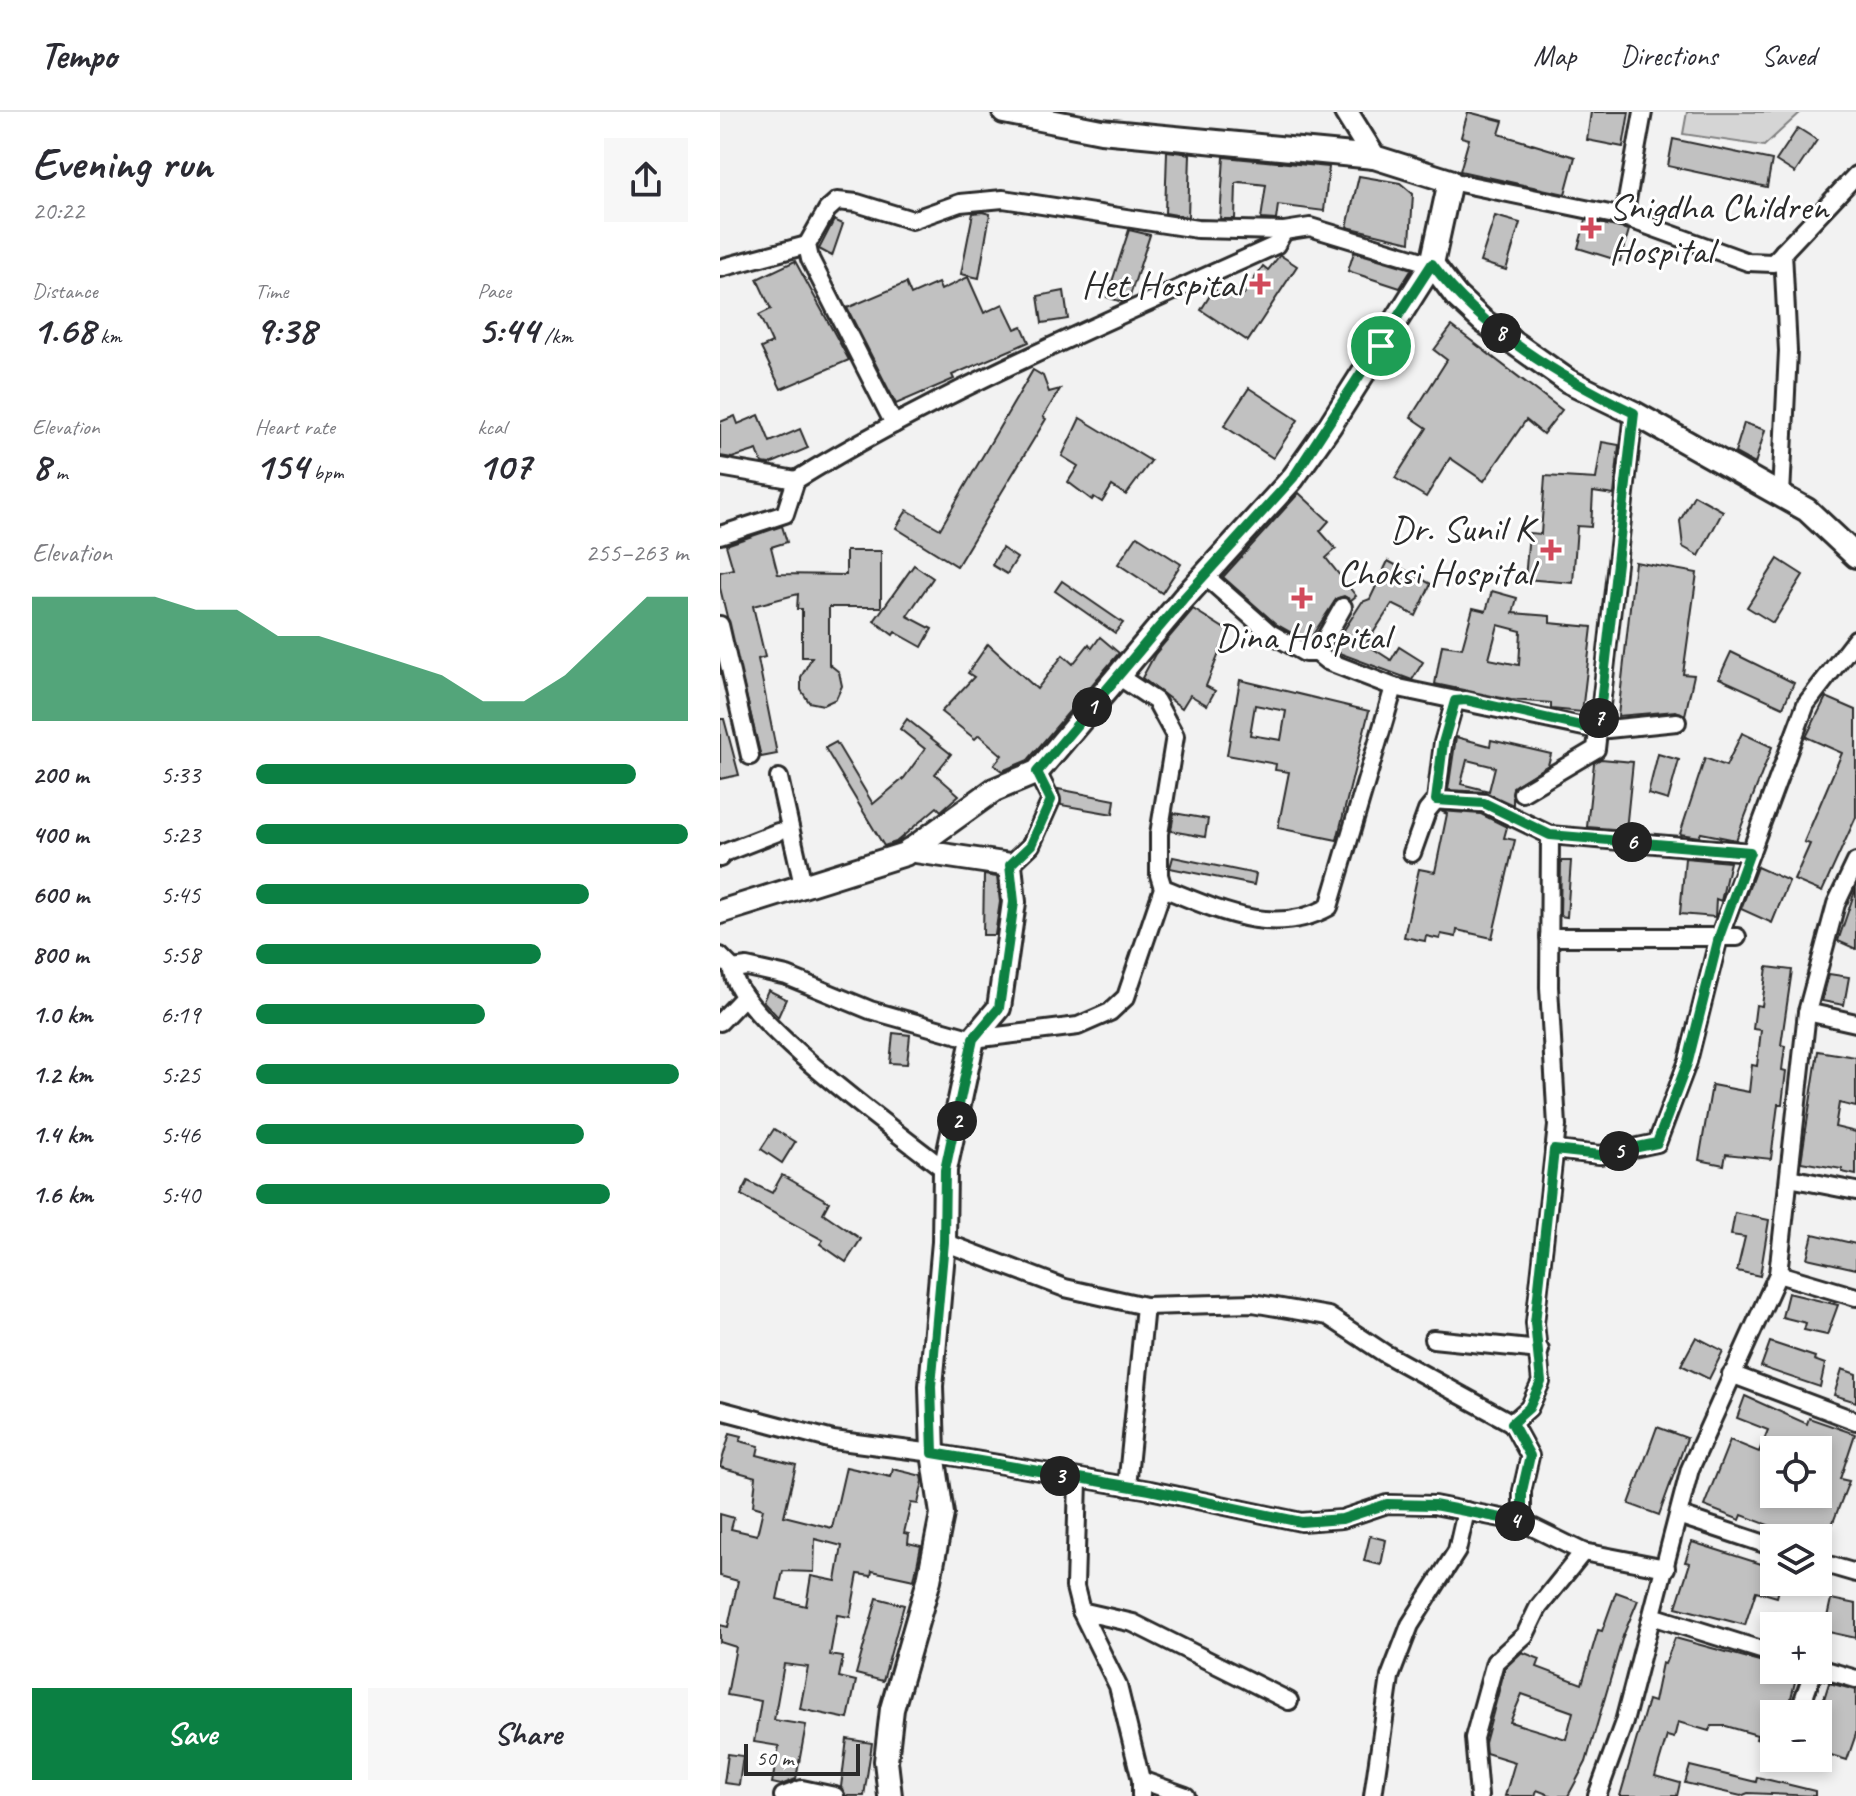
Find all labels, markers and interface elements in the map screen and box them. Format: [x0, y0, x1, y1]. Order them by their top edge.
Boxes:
text: Tempo [40, 32, 116, 79]
text: Map [1533, 38, 1576, 73]
text: Directions [1620, 38, 1718, 73]
text: Saved [1762, 38, 1816, 73]
text: Evening run [32, 136, 212, 191]
button: share [604, 138, 688, 222]
place label: Snigdha Children Hospital [1609, 183, 1830, 274]
text: 20:22 [32, 194, 84, 227]
marker: Snigdha Children Hospital [1580, 217, 1602, 239]
place label: Het Hospital [1082, 261, 1249, 308]
marker: Het Hospital [1249, 273, 1271, 295]
text: Distance [32, 277, 98, 305]
text: Time [255, 277, 288, 305]
text: Pace [477, 277, 511, 305]
text: 1.68 [32, 305, 95, 355]
text: 9:38 [255, 305, 316, 355]
text: 5:44 [477, 305, 539, 355]
pin [1347, 312, 1415, 380]
pin: 8 [1481, 313, 1521, 353]
text: 8 [1496, 319, 1506, 347]
text: km [95, 322, 122, 350]
text: /km [539, 322, 573, 350]
icon: arrive [1359, 324, 1403, 368]
text: Elevation [32, 413, 100, 441]
text: Heart rate [255, 413, 335, 441]
text: kcal [477, 413, 506, 441]
text: 8 [32, 441, 50, 491]
text: 154 [255, 441, 308, 491]
text: 107 [477, 441, 531, 491]
text: m [50, 458, 68, 486]
text: bpm [308, 458, 344, 486]
place label: Dr. Sunil K Choksi Hospital [1337, 505, 1540, 596]
text: Elevation [32, 536, 112, 569]
text: 255–263 m [585, 536, 688, 569]
marker: Dr. Sunil K Choksi Hospital [1540, 539, 1562, 561]
marker: Dina Hospital [1291, 587, 1313, 609]
place label: Dina Hospital [1215, 613, 1396, 660]
pin: 1 [1072, 687, 1112, 727]
text: 1 [1087, 693, 1097, 721]
pin: 7 [1579, 698, 1619, 738]
text: 7 [1594, 704, 1604, 732]
text: 200 m [32, 758, 88, 791]
text: 5:33 [160, 758, 200, 791]
text: 400 m [32, 818, 88, 851]
text: 5:23 [160, 818, 200, 851]
pin: 6 [1612, 822, 1652, 862]
text: 6 [1627, 828, 1637, 856]
text: 600 m [32, 878, 89, 911]
text: 5:45 [160, 878, 200, 911]
text: 800 m [32, 938, 88, 971]
text: 5:58 [160, 938, 200, 971]
text: 1.0 km [32, 998, 92, 1031]
text: 6:19 [160, 998, 200, 1031]
text: 1.2 km [32, 1058, 92, 1091]
text: 5:25 [160, 1058, 200, 1091]
pin: 2 [937, 1101, 977, 1141]
text: 2 [952, 1107, 962, 1135]
text: 1.4 km [32, 1118, 92, 1151]
text: 5:46 [160, 1118, 200, 1151]
pin: 5 [1599, 1131, 1639, 1171]
text: 5 [1614, 1137, 1624, 1165]
text: 1.6 km [32, 1178, 93, 1211]
text: 5:40 [160, 1178, 200, 1211]
map controls [1760, 1436, 1832, 1772]
button: locate [1760, 1436, 1832, 1508]
pin: 3 [1040, 1456, 1080, 1496]
text: 3 [1055, 1462, 1065, 1490]
pin: 4 [1495, 1501, 1535, 1541]
text: 4 [1510, 1507, 1520, 1535]
button: layers [1760, 1524, 1832, 1596]
button: + [1760, 1612, 1832, 1684]
button: Save [32, 1688, 352, 1780]
button: Share [368, 1688, 688, 1780]
button: − [1760, 1700, 1832, 1772]
scale bar [744, 1740, 860, 1776]
text: 50 m [756, 1744, 793, 1772]

